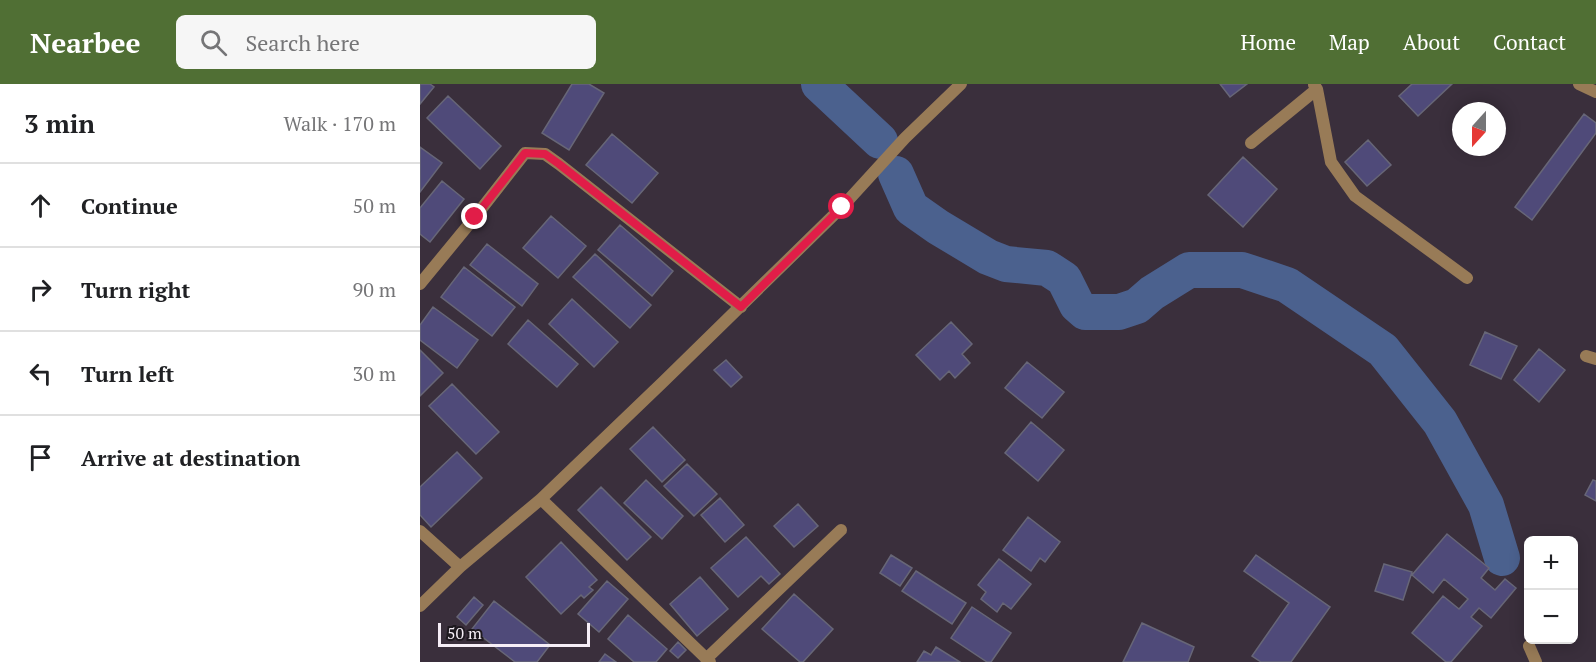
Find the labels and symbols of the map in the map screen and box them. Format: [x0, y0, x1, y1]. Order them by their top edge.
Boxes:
north arrow [1452, 102, 1506, 156]
route start [828, 193, 854, 219]
route end [461, 203, 487, 229]
scale bar [438, 620, 590, 648]

